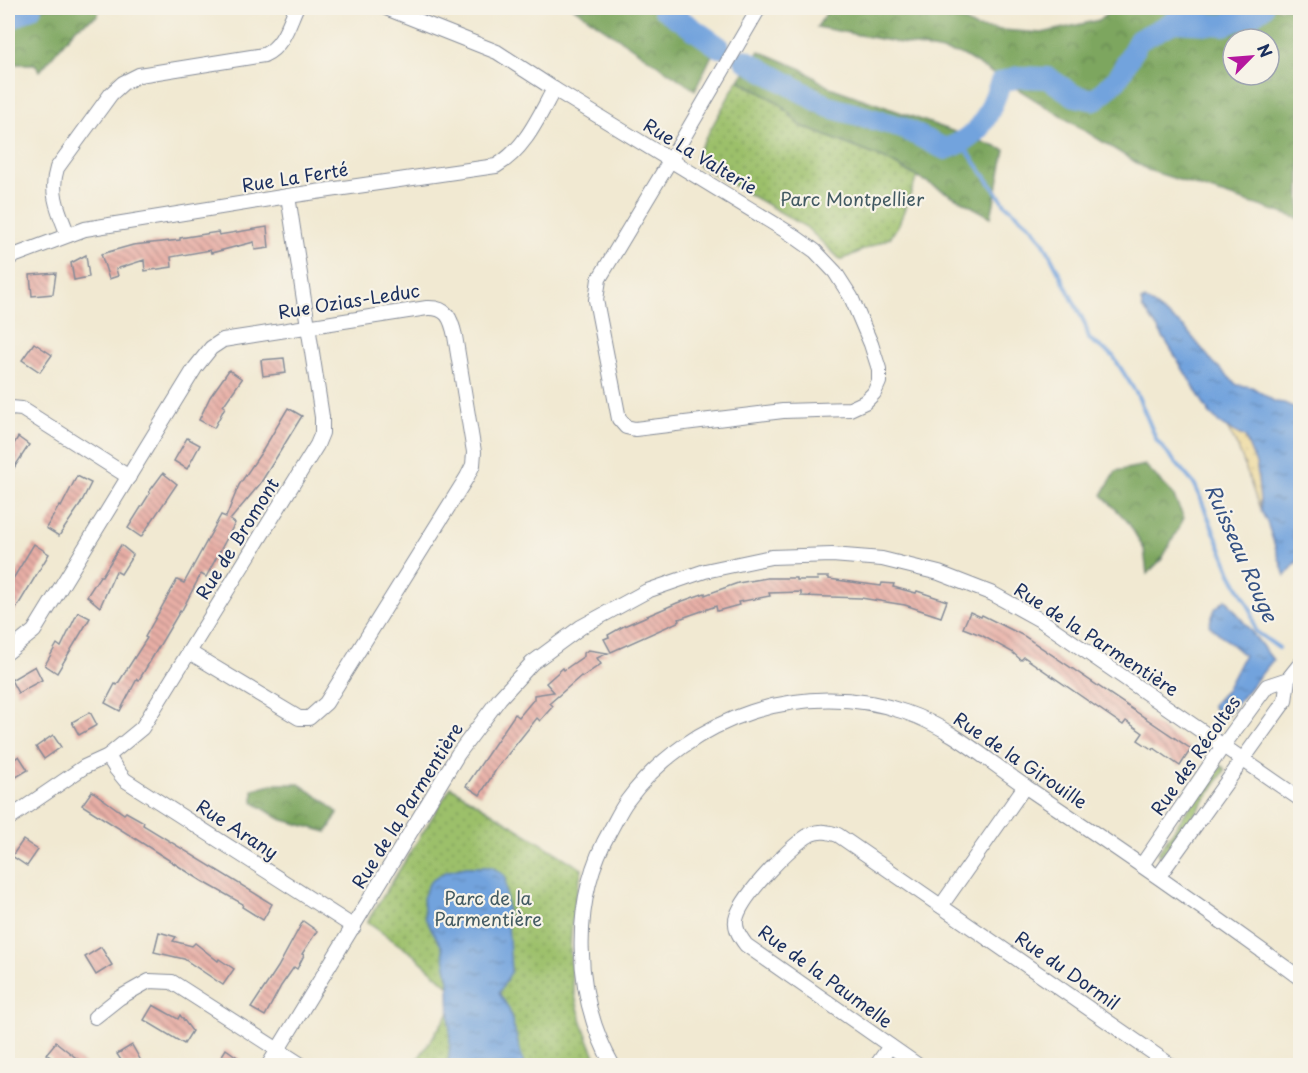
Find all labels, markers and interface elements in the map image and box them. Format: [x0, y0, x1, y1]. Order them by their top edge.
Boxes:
north arrow [1221, 27, 1281, 87]
text: N [1252, 39, 1279, 61]
street label: Rue La Valterie [639, 111, 763, 200]
street label: Rue La Ferté [240, 155, 350, 198]
park label: Parc Montpellier [780, 185, 925, 212]
street label: Rue Ozias-Leduc [276, 276, 422, 325]
street label: Rue de Bromont [188, 472, 285, 604]
water label: Ruisseau Rouge [1198, 479, 1286, 627]
street label: Rue de la Parmentière [1009, 575, 1185, 702]
street label: Rue des Récoltes [1143, 690, 1246, 820]
street label: Rue de la Girouille [949, 705, 1093, 815]
street label: Rue de la Parmentière [345, 717, 469, 894]
street label: Rue Arany [192, 792, 284, 865]
park label: Parc de la Parmentière [434, 884, 542, 932]
street label: Rue de la Paumelle [753, 918, 899, 1034]
street label: Rue du Dormil [1010, 924, 1126, 1016]

